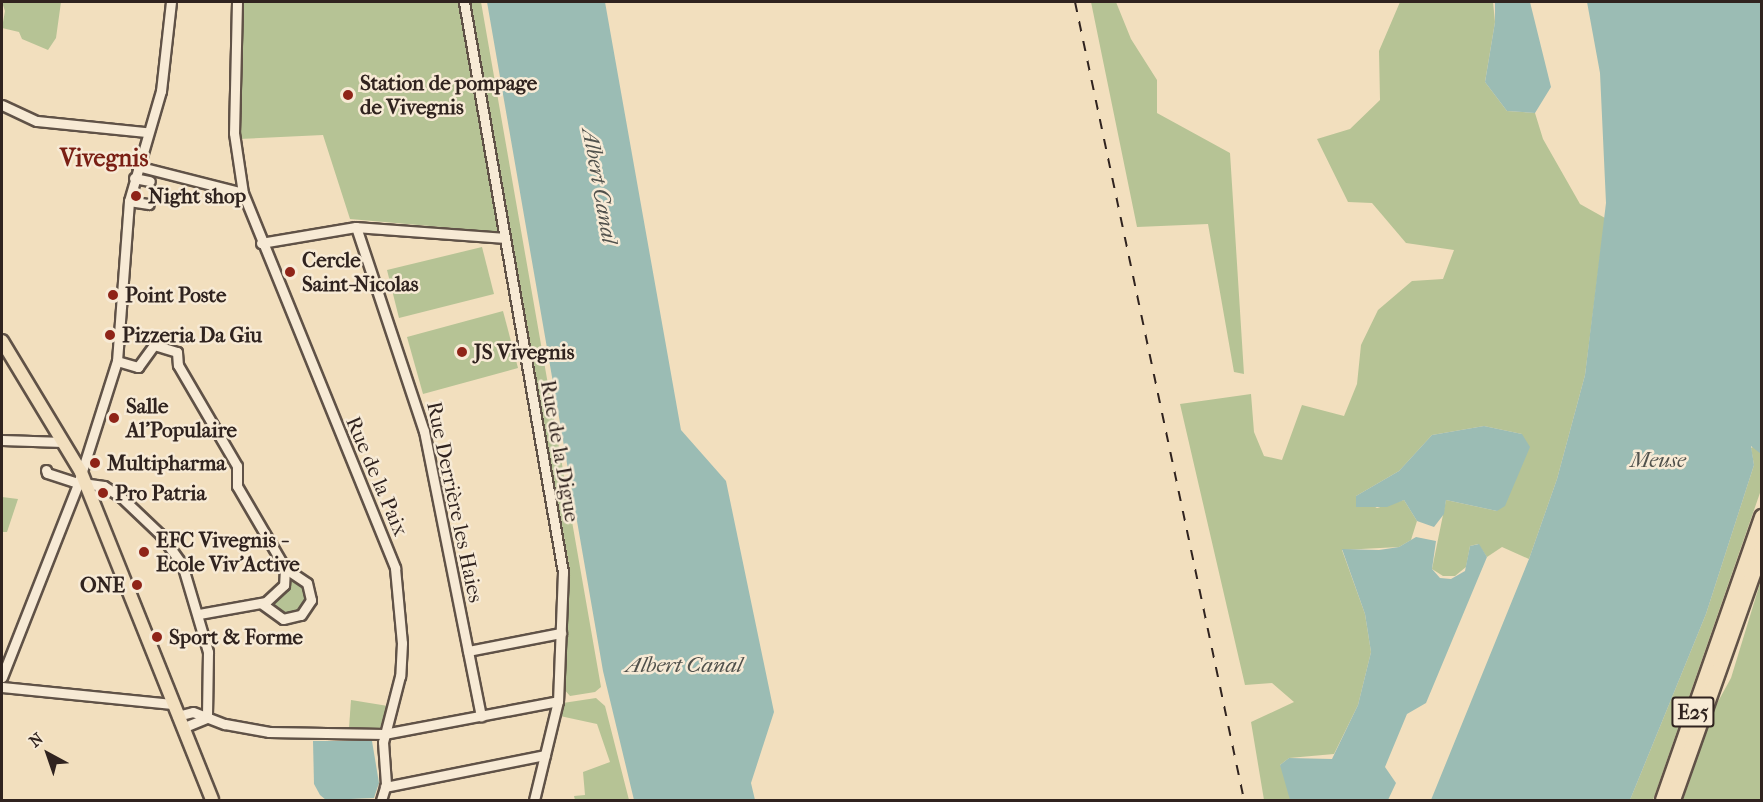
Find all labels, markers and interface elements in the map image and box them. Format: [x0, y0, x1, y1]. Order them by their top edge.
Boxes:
place label: Station de pompage de Vivegnis [360, 70, 537, 120]
marker: Station de pompage de Vivegnis [341, 88, 355, 102]
water label: Albert Canal [576, 126, 622, 246]
district label: Vivegnis [60, 145, 148, 173]
place label: Night shop [148, 183, 246, 209]
marker: Night shop [129, 189, 143, 203]
place label: Cercle Saint-Nicolas [302, 247, 419, 297]
marker: Cercle Saint-Nicolas [283, 265, 297, 279]
place label: Point Poste [125, 282, 226, 308]
marker: Point Poste [106, 288, 120, 302]
place label: Pizzeria Da Giu [122, 322, 262, 348]
marker: Pizzeria Da Giu [103, 328, 117, 342]
place label: JS Vivegnis [474, 339, 575, 365]
marker: JS Vivegnis [455, 345, 469, 359]
street label: Rue de la Digue [535, 378, 585, 524]
place label: Salle Al'Populaire [126, 393, 237, 443]
street label: Rue Derrière les Haies [421, 399, 489, 605]
marker: Salle Al'Populaire [107, 411, 121, 425]
street label: Rue de la Paix [341, 413, 413, 539]
water label: Meuse [1630, 448, 1686, 474]
place label: Multipharma [107, 450, 226, 476]
marker: Multipharma [88, 456, 102, 470]
place label: Pro Patria [115, 480, 206, 506]
marker: Pro Patria [96, 486, 110, 500]
place label: EFC Vivegnis - Ecole Viv'Active [156, 527, 300, 577]
marker: EFC Vivegnis - Ecole Viv'Active [137, 545, 151, 559]
place label: ONE [80, 572, 125, 598]
marker: ONE [130, 578, 144, 592]
place label: Sport & Forme [169, 624, 303, 650]
marker: Sport & Forme [150, 630, 164, 644]
water label: Albert Canal [626, 653, 742, 679]
road number: E25 [1670, 695, 1716, 729]
north arrow [18, 724, 78, 784]
text: N [25, 729, 47, 751]

